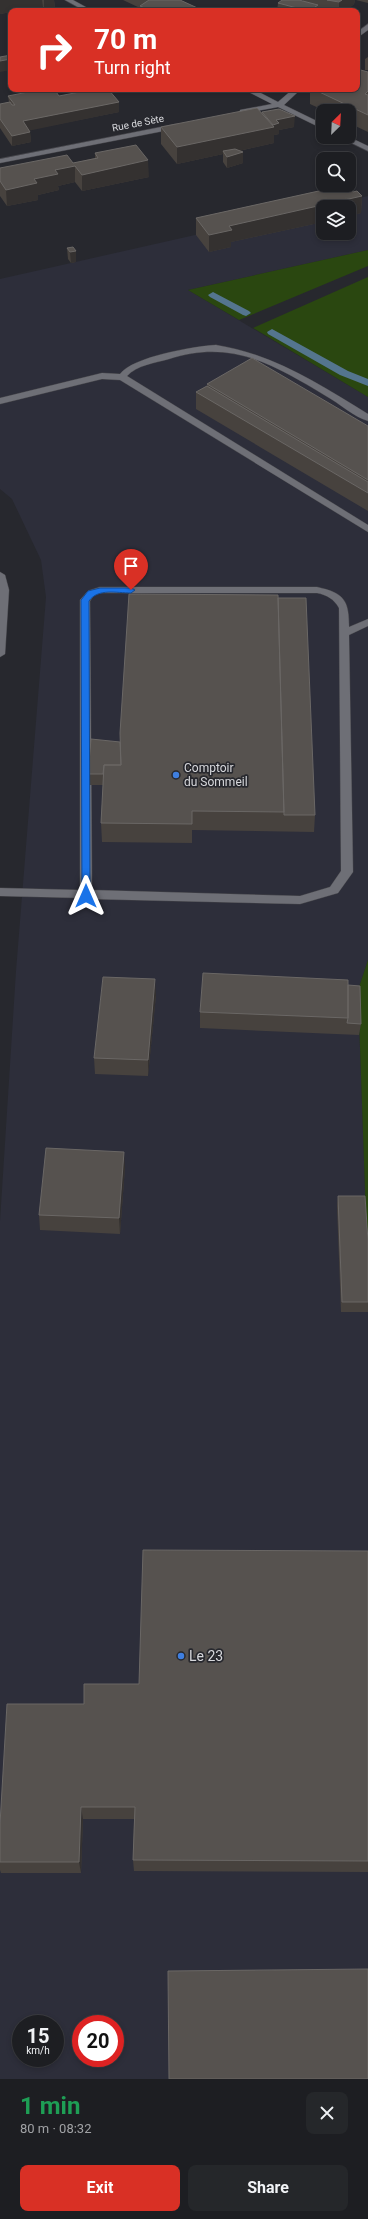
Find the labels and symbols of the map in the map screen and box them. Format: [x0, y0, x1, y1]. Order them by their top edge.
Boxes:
north arrow [316, 104, 356, 144]
street label: Rue de Sète [111, 113, 165, 133]
pin [114, 549, 148, 590]
place label: Comptoir du Sommeil [184, 761, 248, 789]
marker: Comptoir du Sommeil [171, 770, 181, 780]
position arrow [65, 875, 107, 917]
place label: Le 23 [189, 1648, 223, 1664]
marker: Le 23 [176, 1651, 186, 1661]
speed limit sign: 20 [72, 2015, 124, 2067]

